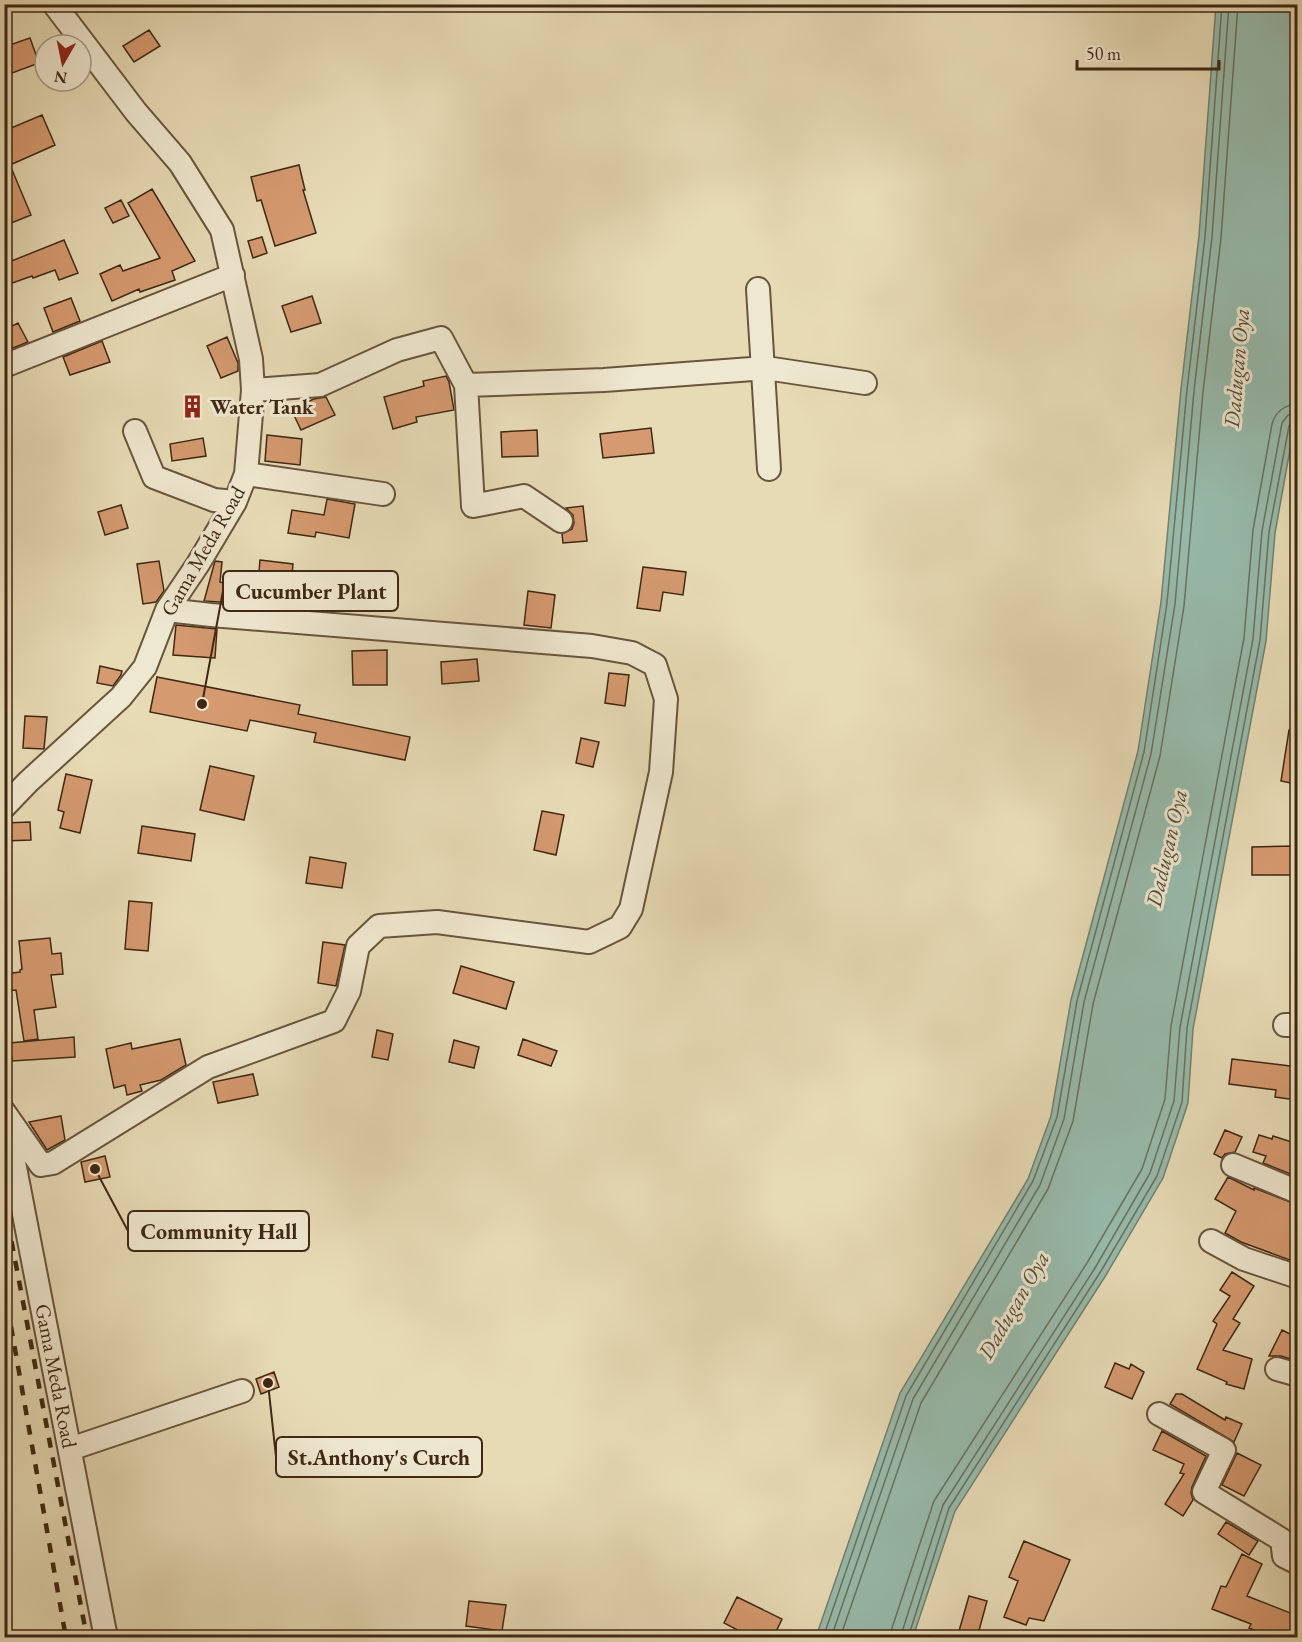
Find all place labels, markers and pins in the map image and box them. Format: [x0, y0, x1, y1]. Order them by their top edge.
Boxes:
place label: Water Tank [210, 393, 314, 420]
building icon: Water Tank [179, 394, 205, 420]
callout: Cucumber Plant [223, 571, 398, 611]
callout: Community Hall [128, 1211, 309, 1251]
callout: St.Anthony's Curch [276, 1437, 482, 1477]

